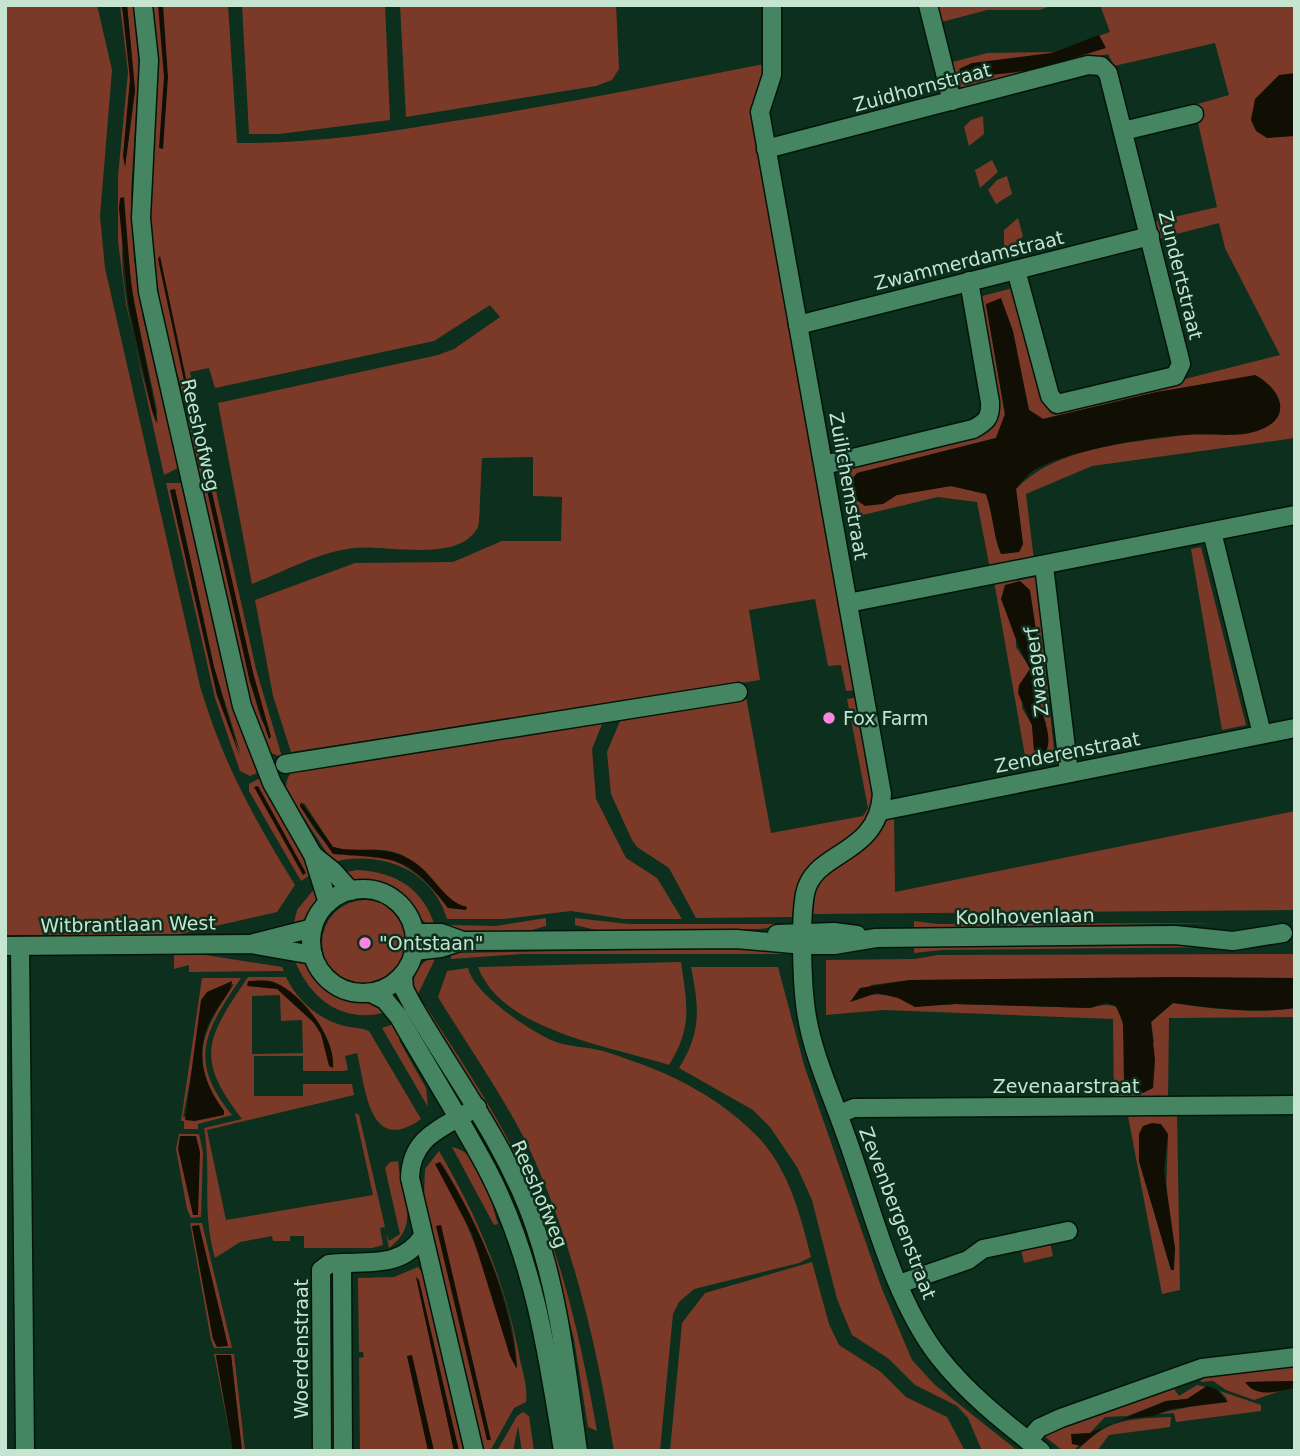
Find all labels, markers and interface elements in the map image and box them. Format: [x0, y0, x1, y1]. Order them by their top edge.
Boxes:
street label: Zuidhornstraat [851, 58, 993, 116]
street label: Zundertstraat [1154, 208, 1208, 342]
street label: Zwammerdamstraat [872, 226, 1066, 294]
street label: Reeshofweg [177, 377, 225, 493]
street label: Zuilichemstraat [825, 410, 873, 562]
street label: Zwaagerf [1019, 625, 1052, 718]
place label: Fox Farm [843, 707, 928, 729]
marker: Fox Farm [821, 710, 837, 726]
street label: Zenderenstraat [992, 727, 1142, 777]
street label: Koolhovenlaan [955, 904, 1095, 928]
street label: Witbrantlaan West [40, 911, 216, 937]
place label: "Ontstaan" [379, 932, 484, 954]
marker: "Ontstaan" [357, 935, 373, 951]
street label: Zevenaarstraat [993, 1075, 1139, 1097]
street label: Zevenbergenstraat [855, 1124, 941, 1302]
street label: Reeshofweg [507, 1137, 573, 1251]
street label: Woerdenstraat [290, 1279, 312, 1419]

